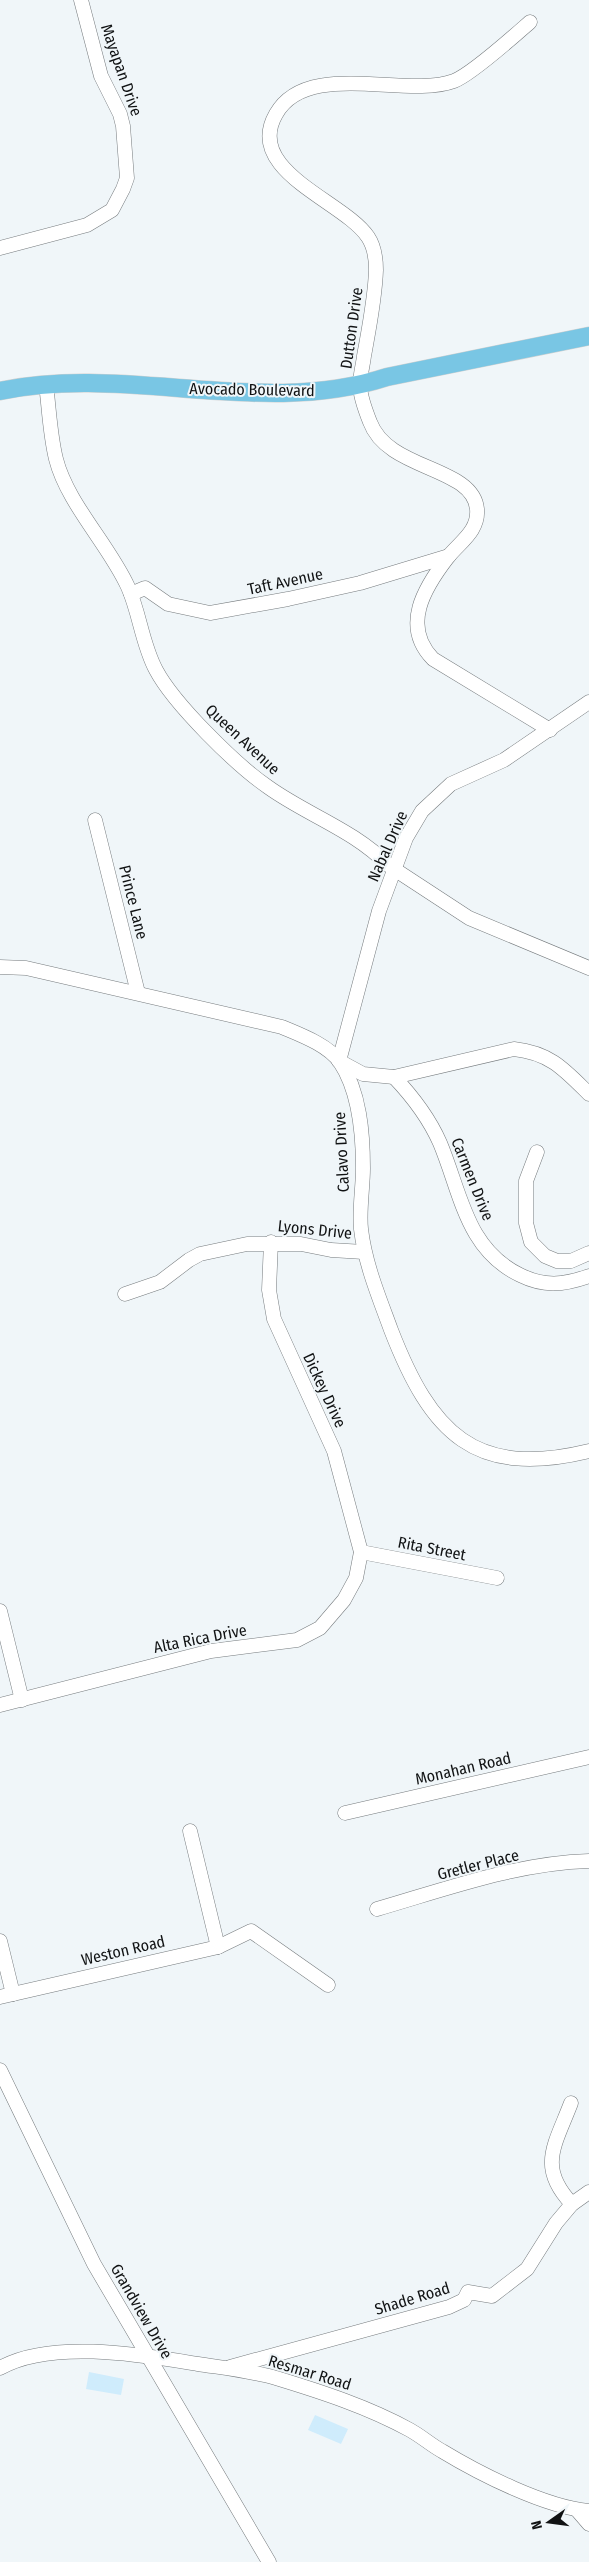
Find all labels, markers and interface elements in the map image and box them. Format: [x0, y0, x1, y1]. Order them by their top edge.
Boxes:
street label: Mayapan Drive [97, 22, 146, 119]
street label: Dutton Drive [336, 286, 367, 370]
street label: Avocado Boulevard [189, 379, 315, 400]
street label: Taft Avenue [246, 564, 325, 599]
street label: Queen Avenue [202, 700, 284, 779]
street label: Nabal Drive [363, 808, 412, 885]
street label: Prince Lane [115, 863, 152, 941]
street label: Calavo Drive [330, 1111, 353, 1193]
street label: Carmen Drive [447, 1135, 498, 1223]
street label: Lyons Drive [277, 1216, 353, 1243]
street label: Dickey Drive [299, 1350, 350, 1431]
street label: Rita Street [396, 1533, 468, 1565]
street label: Alta Rica Drive [152, 1620, 248, 1657]
street label: Monahan Road [413, 1748, 513, 1789]
street label: Gretler Place [435, 1845, 521, 1884]
street label: Weston Road [79, 1932, 167, 1969]
street label: Grandview Drive [107, 2260, 176, 2362]
street label: Shade Road [372, 2278, 452, 2319]
street label: Resmar Road [266, 2351, 354, 2394]
north arrow [524, 2497, 574, 2547]
text: N [528, 2519, 546, 2531]

